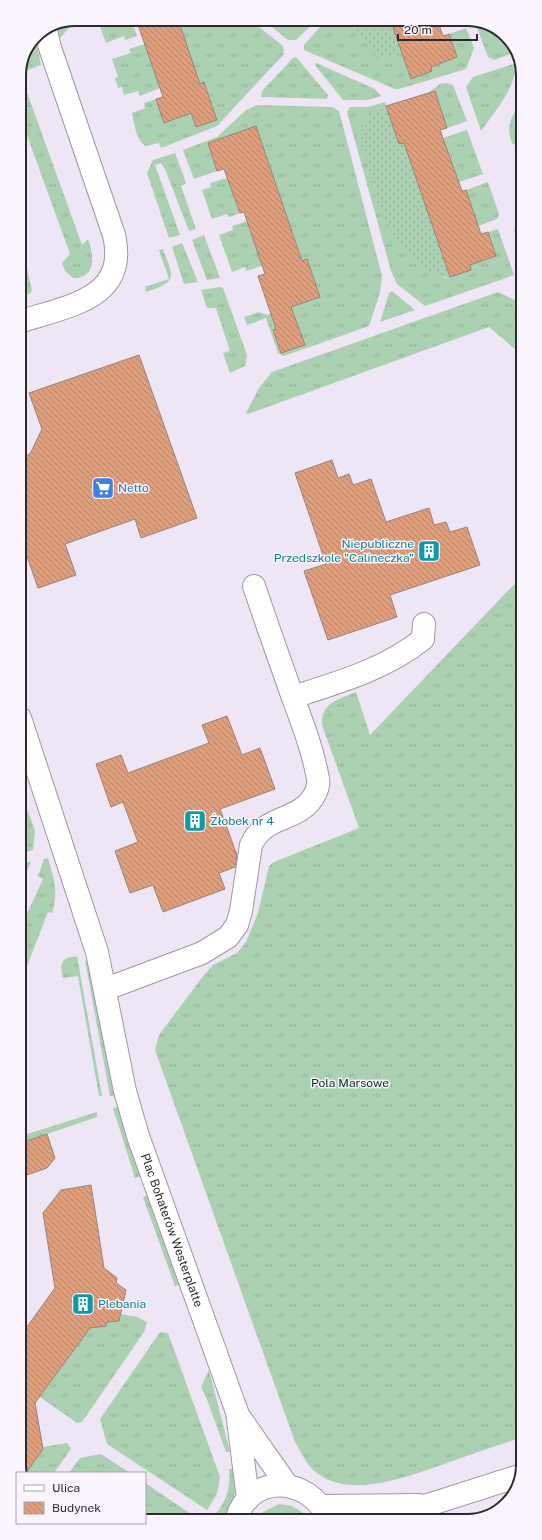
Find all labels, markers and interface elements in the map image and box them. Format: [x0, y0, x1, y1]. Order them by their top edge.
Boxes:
scale bar [398, 16, 477, 42]
text: 20 m [404, 23, 432, 37]
supermarket icon: Netto [90, 475, 116, 501]
place label: Netto [118, 481, 149, 495]
place label: Niepubliczne Przedszkole "Calineczka" [274, 537, 414, 565]
building icon: Niepubliczne Przedszkole "Calineczka" [416, 538, 442, 564]
building icon: Żłobek nr 4 [182, 808, 208, 834]
place label: Żłobek nr 4 [210, 814, 274, 828]
park label: Pola Marsowe [311, 1076, 389, 1090]
street label: Plac Bohaterów Westerplatte [138, 1151, 206, 1309]
building icon: Plebania [70, 1291, 96, 1317]
place label: Plebania [98, 1297, 146, 1311]
legend [16, 1472, 146, 1524]
text: Ulica [52, 1481, 80, 1495]
text: Budynek [52, 1501, 101, 1515]

